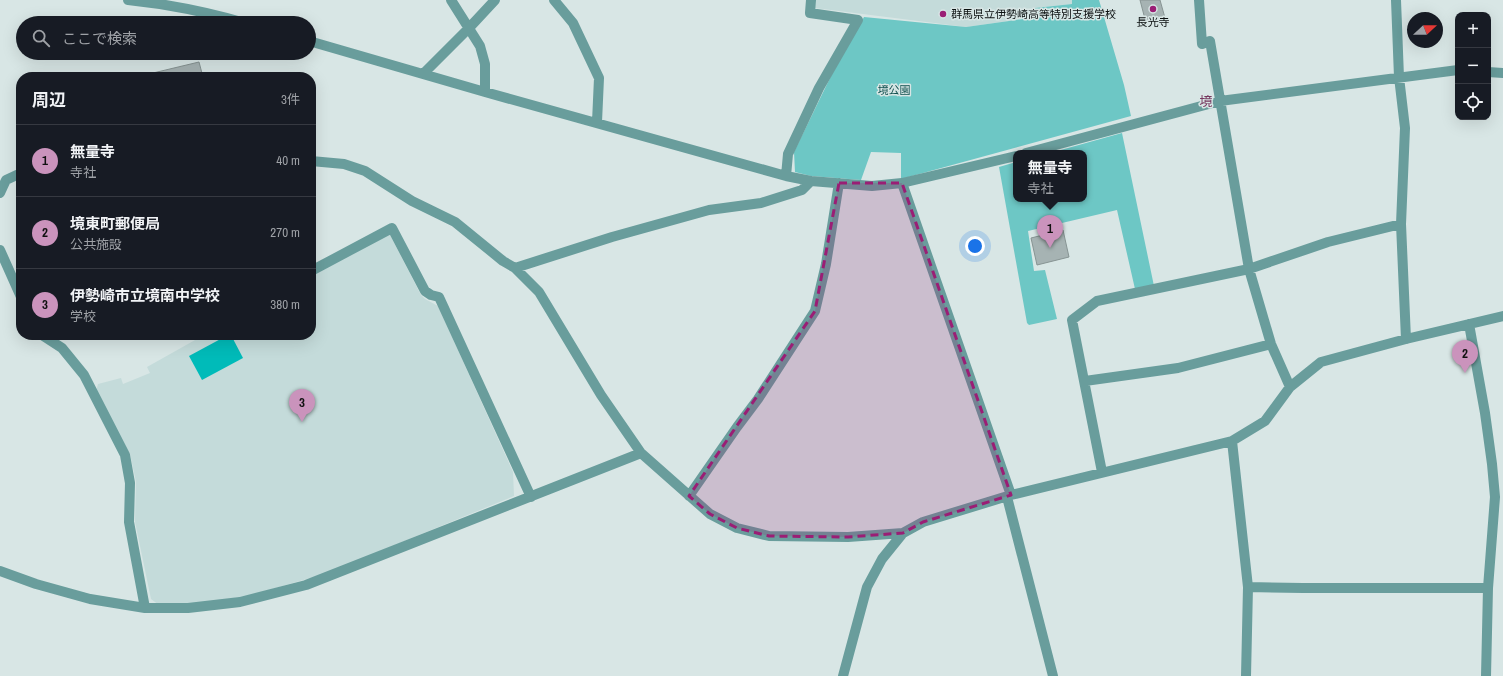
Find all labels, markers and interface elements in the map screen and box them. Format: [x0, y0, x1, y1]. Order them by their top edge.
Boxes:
marker: 長光寺 [1148, 4, 1158, 14]
place label: 群馬県立伊勢崎高等特別支援学校 [951, 7, 1116, 21]
marker: 群馬県立伊勢崎高等特別支援学校 [938, 9, 948, 19]
north arrow [1407, 12, 1443, 48]
map controls [1455, 12, 1491, 120]
button: + [1455, 12, 1491, 48]
place label: 長光寺 [1137, 15, 1170, 29]
search box [16, 16, 316, 60]
icon: search [30, 27, 52, 49]
text: ここで検索 [62, 28, 137, 49]
button: − [1455, 48, 1491, 84]
park label: 境公園 [878, 83, 911, 97]
button: locate [1455, 84, 1491, 120]
text: 周辺 [32, 88, 66, 111]
text: 3件 [281, 91, 300, 108]
district label: 境 [1199, 93, 1213, 110]
text: 無量寺 [70, 141, 115, 162]
popup [1013, 150, 1087, 202]
text: 1 [42, 152, 48, 169]
text: 40 m [276, 152, 300, 169]
text: 無量寺 [1027, 157, 1073, 178]
text: 寺社 [70, 164, 96, 181]
text: 寺社 [1027, 180, 1054, 197]
text: 境東町郵便局 [70, 213, 160, 234]
pin: 1 [1037, 215, 1063, 248]
text: 2 [42, 224, 48, 241]
text: 270 m [270, 224, 300, 241]
text: 公共施設 [70, 236, 122, 253]
your location [965, 236, 985, 256]
text: 伊勢崎市立境南中学校 [70, 285, 220, 306]
text: 3 [42, 296, 48, 313]
text: 380 m [270, 296, 300, 313]
text: 学校 [70, 308, 96, 325]
pin: 2 [1452, 340, 1478, 373]
pin: 3 [289, 389, 315, 422]

